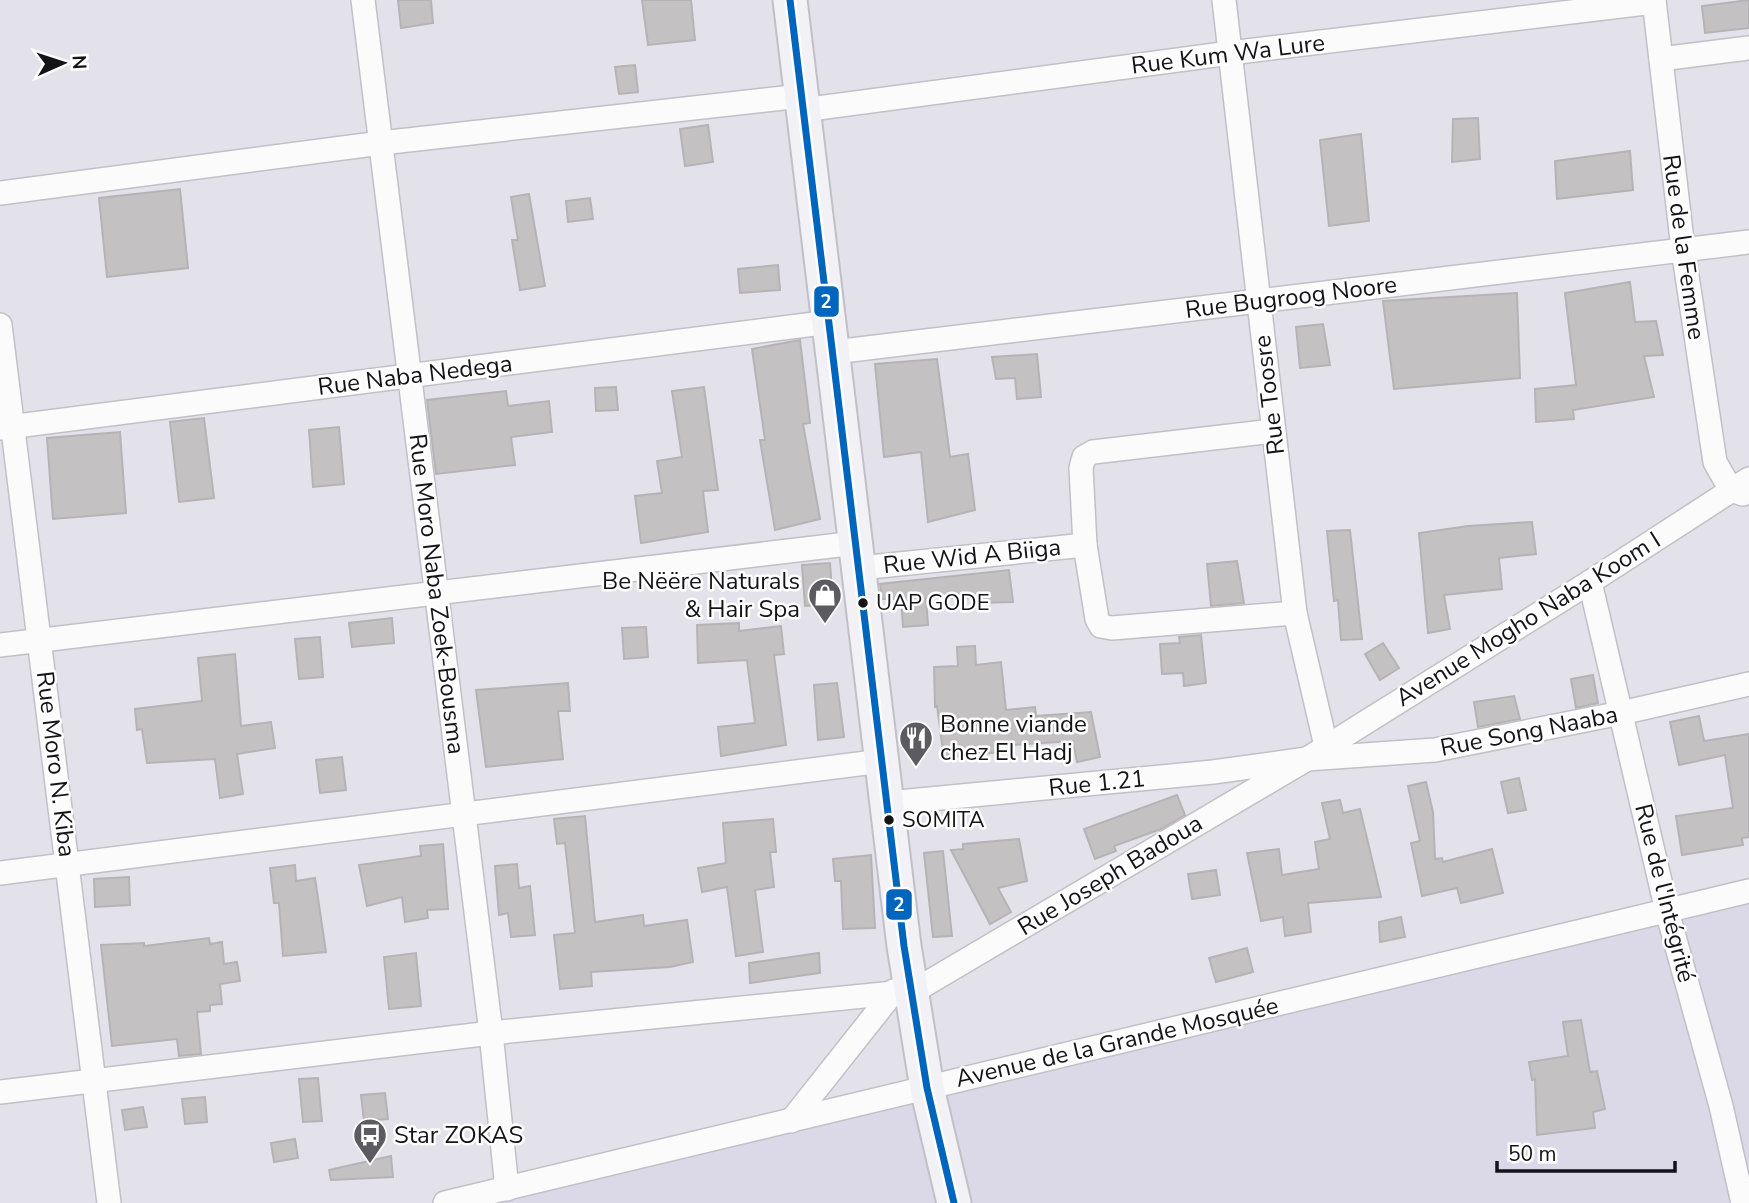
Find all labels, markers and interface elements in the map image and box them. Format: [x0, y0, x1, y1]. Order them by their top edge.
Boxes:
street label: Rue Kum Wa Lure [1129, 26, 1327, 82]
north arrow [28, 28, 98, 98]
text: N [66, 54, 92, 70]
street label: Rue de la Femme [1655, 152, 1713, 342]
street label: Rue Bugroog Noore [1183, 268, 1399, 326]
line badge: 2 [813, 285, 840, 318]
text: 2 [820, 289, 832, 315]
street label: Rue Toosre [1246, 333, 1292, 457]
street label: Rue Naba Nedega [316, 347, 514, 403]
street label: Rue Moro Naba Zoek-Bousma [401, 432, 473, 756]
street label: Avenue Mogho Naba Koom I [1390, 524, 1666, 714]
street label: Rue Wid A Biiga [882, 531, 1062, 581]
place label: Be Nëëre Naturals & Hair Spa [602, 565, 800, 625]
shop icon: Be Nëëre Naturals & Hair Spa [806, 576, 844, 625]
place label: UAP GODE [876, 588, 990, 618]
marker: UAP GODE [856, 596, 870, 610]
street label: Rue Moro N. Kiba [29, 669, 83, 859]
street label: Rue Song Naaba [1437, 698, 1621, 764]
place label: Bonne viande chez El Hadj [940, 708, 1087, 768]
restaurant icon: Bonne viande chez El Hadj [897, 719, 935, 768]
street label: Rue 1.21 [1047, 762, 1147, 804]
street label: Rue de l'Intégrité [1627, 800, 1703, 986]
place label: SOMITA [902, 805, 984, 835]
street label: Rue Joseph Badoua [1012, 807, 1208, 943]
marker: SOMITA [882, 813, 896, 827]
line badge: 2 [885, 888, 913, 921]
text: 2 [893, 892, 905, 918]
street label: Avenue de la Grande Mosquée [952, 989, 1282, 1095]
bus stop icon: Star ZOKAS [351, 1116, 389, 1165]
place label: Star ZOKAS [394, 1119, 523, 1151]
scale bar [1497, 1130, 1676, 1174]
text: 50 m [1508, 1140, 1557, 1168]

